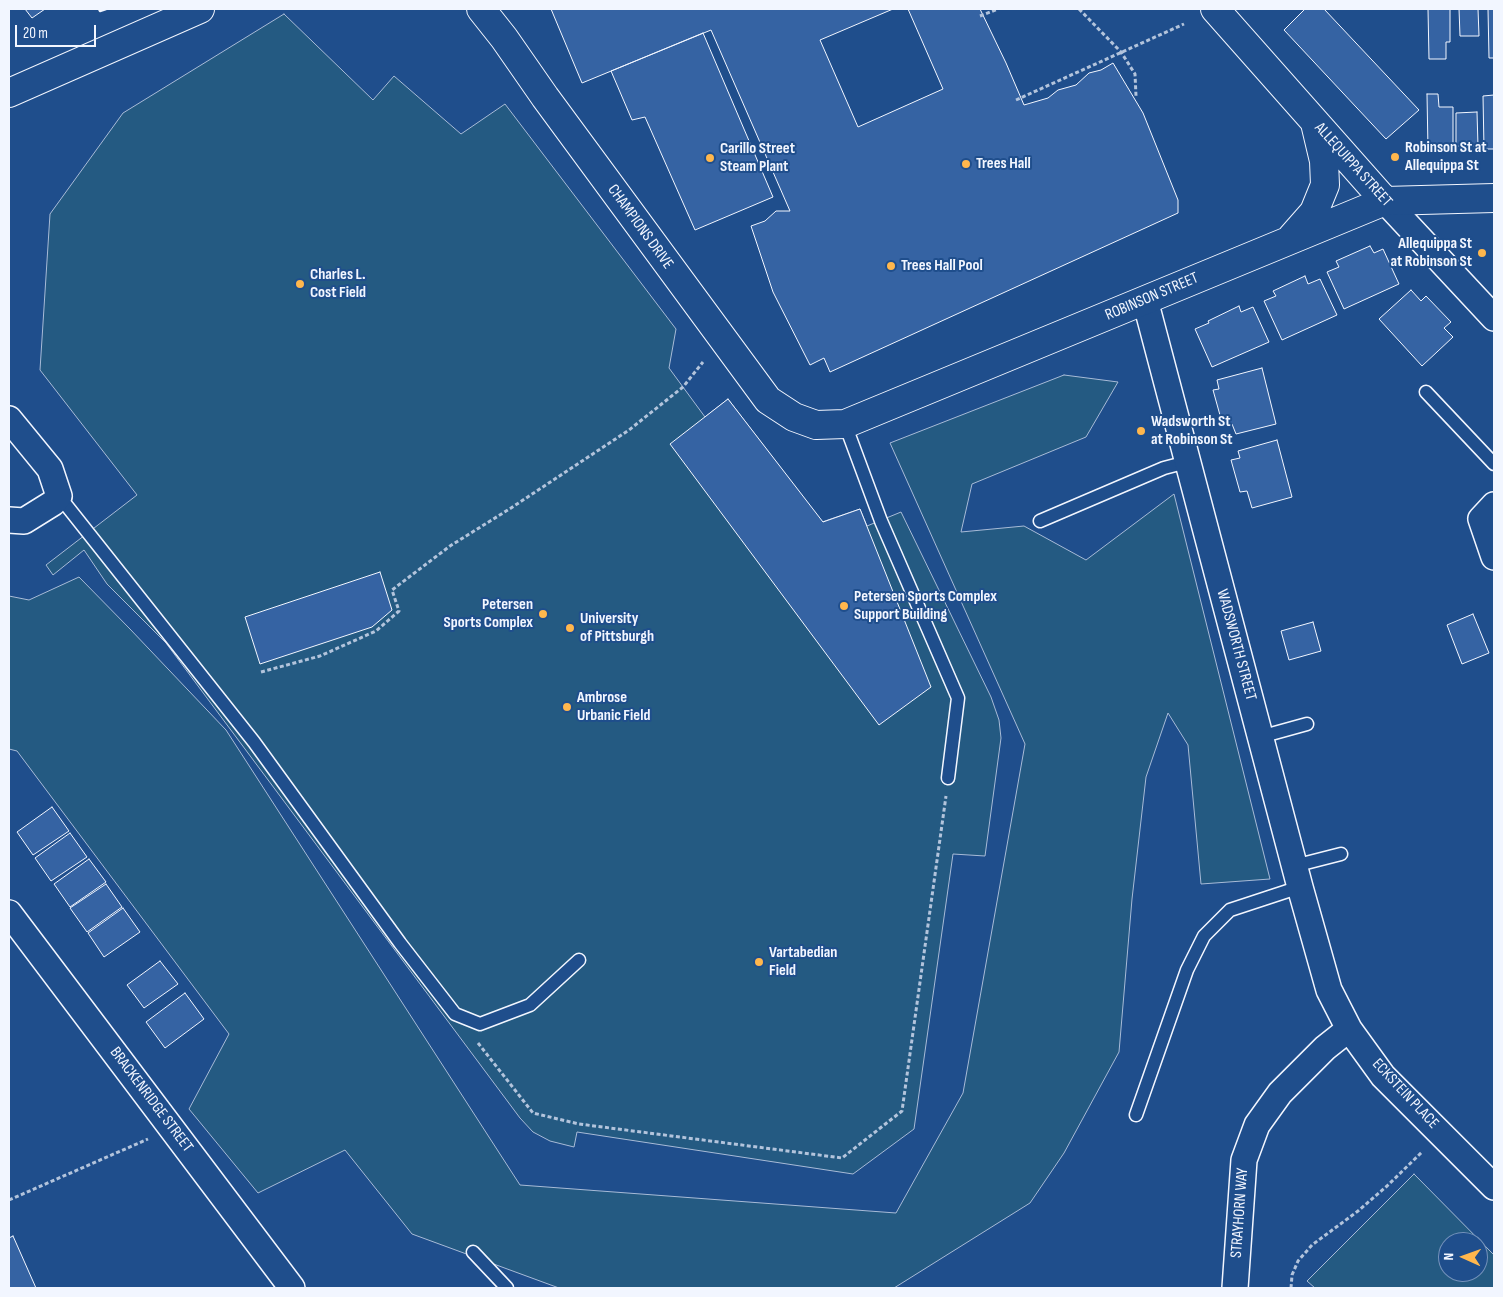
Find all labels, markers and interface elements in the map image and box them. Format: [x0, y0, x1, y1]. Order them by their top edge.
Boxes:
scale bar [18, 15, 99, 47]
text: 20 m [23, 24, 48, 43]
street label: ALLEQUIPPA STREET [1310, 119, 1396, 211]
place label: Robinson St at Allequippa St [1405, 138, 1487, 176]
place label: Carillo Street Steam Plant [720, 139, 795, 177]
marker: Robinson St at Allequippa St [1389, 151, 1401, 163]
marker: Carillo Street Steam Plant [704, 152, 716, 164]
place label: Trees Hall [976, 154, 1031, 174]
marker: Trees Hall [960, 158, 972, 170]
street label: CHAMPIONS DRIVE [603, 181, 677, 273]
place label: Allequippa St at Robinson St [1390, 234, 1472, 272]
marker: Allequippa St at Robinson St [1476, 247, 1488, 259]
place label: Trees Hall Pool [901, 256, 983, 276]
marker: Trees Hall Pool [885, 260, 897, 272]
place label: Charles L. Cost Field [310, 265, 366, 303]
street label: ROBINSON STREET [1103, 269, 1201, 325]
marker: Charles L. Cost Field [294, 278, 306, 290]
place label: Wadsworth St at Robinson St [1151, 412, 1233, 450]
marker: Wadsworth St at Robinson St [1135, 425, 1147, 437]
place label: Petersen Sports Complex Support Building [854, 587, 997, 625]
street label: WADSWORTH STREET [1212, 587, 1260, 703]
place label: Petersen Sports Complex [444, 595, 533, 633]
marker: Petersen Sports Complex Support Building [838, 600, 850, 612]
marker: Petersen Sports Complex [537, 608, 549, 620]
place label: University of Pittsburgh [580, 609, 654, 647]
marker: University of Pittsburgh [564, 622, 576, 634]
place label: Ambrose Urbanic Field [577, 688, 650, 726]
marker: Ambrose Urbanic Field [561, 701, 573, 713]
place label: Vartabedian Field [769, 943, 837, 981]
marker: Vartabedian Field [753, 956, 765, 968]
street label: BRACKENRIDGE STREET [105, 1044, 197, 1156]
street label: ECKSTEIN PLACE [1368, 1055, 1442, 1133]
street label: STRAYHORN WAY [1227, 1167, 1253, 1259]
north arrow [1438, 1232, 1488, 1282]
text: N [1440, 1252, 1457, 1261]

